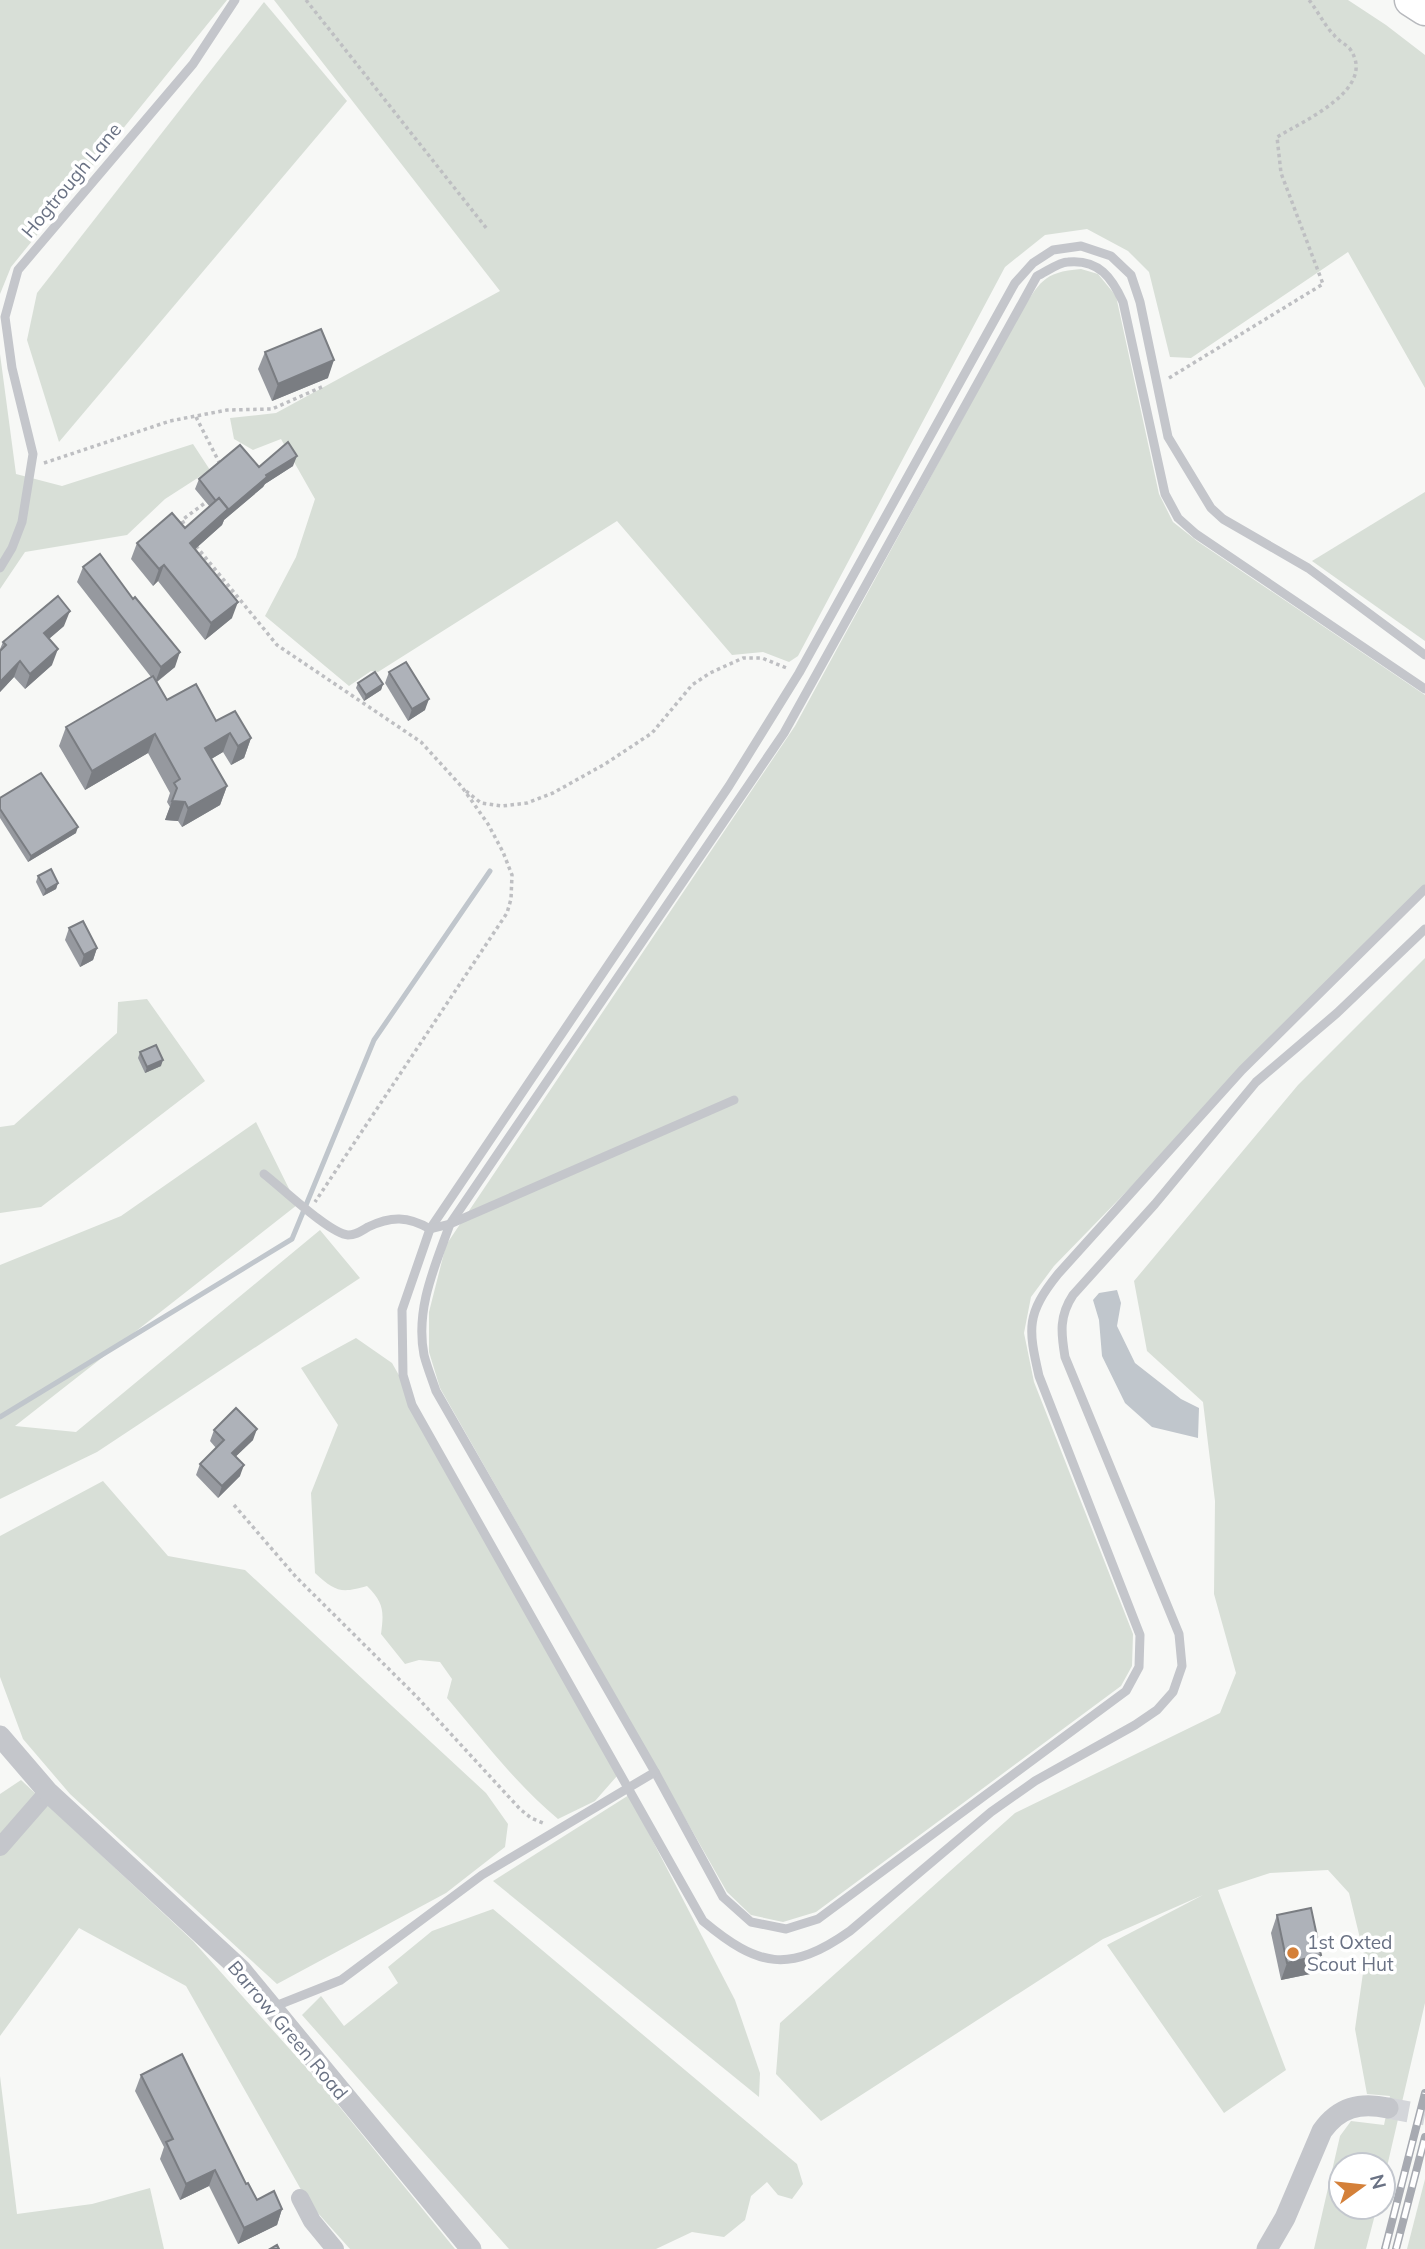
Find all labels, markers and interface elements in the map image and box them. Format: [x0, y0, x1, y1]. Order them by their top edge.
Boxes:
street label: Hogtrough Lane [16, 118, 126, 242]
place label: 1st Oxted Scout Hut [1307, 1930, 1394, 1976]
marker: 1st Oxted Scout Hut [1285, 1945, 1301, 1961]
street label: Barrow Green Road [223, 1956, 353, 2104]
north arrow [1327, 2151, 1397, 2221]
text: N [1365, 2172, 1392, 2192]

